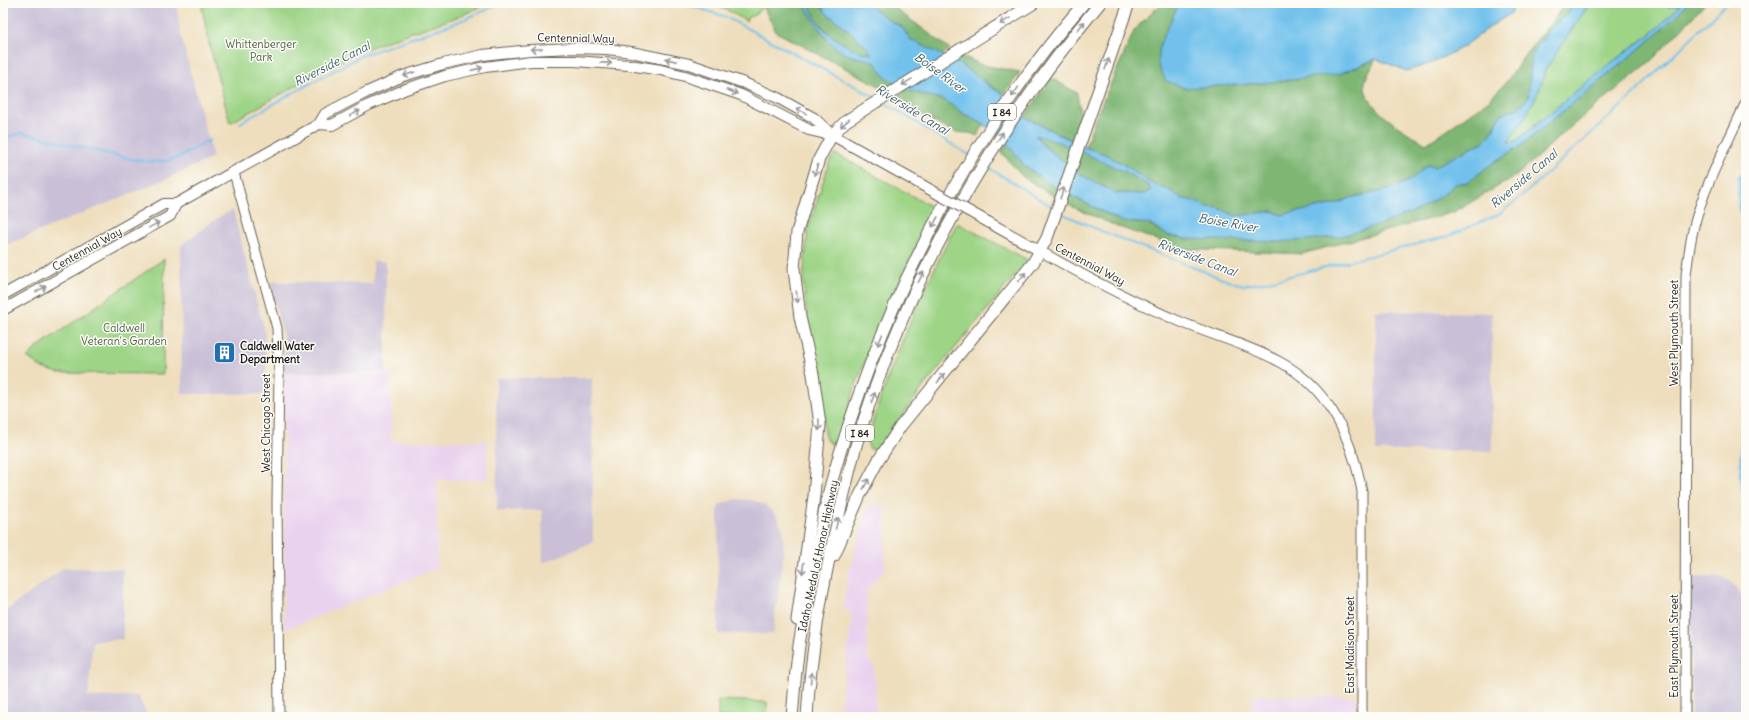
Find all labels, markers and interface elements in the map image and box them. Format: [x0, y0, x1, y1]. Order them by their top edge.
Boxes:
one-way arrow [999, 18, 1011, 26]
one-way arrow [1076, 20, 1085, 31]
street label: Centennial Way [537, 30, 615, 46]
park label: Whittenberger Park [225, 37, 297, 64]
water label: Riverside Canal [291, 37, 374, 89]
one-way arrow [530, 46, 543, 53]
water label: Boise River [912, 49, 970, 97]
one-way arrow [665, 55, 678, 63]
one-way arrow [1104, 58, 1111, 71]
one-way arrow [599, 59, 612, 66]
one-way arrow [470, 64, 483, 72]
one-way arrow [403, 71, 415, 79]
one-way arrow [902, 78, 913, 86]
water label: Riverside Canal [873, 81, 953, 139]
one-way arrow [1011, 87, 1019, 98]
one-way arrow [726, 88, 738, 96]
road number: I 84 [988, 104, 1016, 120]
one-way arrow [795, 107, 807, 114]
one-way arrow [349, 108, 361, 116]
one-way arrow [840, 119, 850, 128]
one-way arrow [996, 132, 1004, 143]
water label: Riverside Canal [1487, 145, 1562, 211]
one-way arrow [811, 164, 819, 176]
one-way arrow [1059, 187, 1067, 199]
water label: Boise River [1197, 210, 1261, 235]
one-way arrow [931, 216, 939, 228]
one-way arrow [148, 221, 160, 228]
street label: Centennial Way [50, 224, 124, 274]
water label: Riverside Canal [1156, 236, 1241, 280]
street label: Centennial Way [1053, 240, 1127, 288]
one-way arrow [918, 271, 926, 283]
one-way arrow [1017, 271, 1026, 282]
street label: West Plymouth Street [1667, 279, 1681, 386]
one-way arrow [34, 284, 46, 292]
one-way arrow [794, 290, 801, 303]
park label: Caldwell Veteran's Garden [81, 321, 167, 348]
one-way arrow [876, 333, 884, 345]
building icon: Caldwell Water Department [211, 339, 237, 365]
place label: Caldwell Water Department [240, 339, 315, 367]
street label: West Chicago Street [259, 373, 273, 472]
one-way arrow [936, 373, 945, 384]
one-way arrow [869, 392, 877, 404]
one-way arrow [816, 418, 823, 431]
road number: I 84 [846, 425, 874, 441]
one-way arrow [863, 478, 870, 490]
street label: Idaho Medal of Honor Highway [795, 479, 841, 633]
one-way arrow [834, 516, 841, 529]
one-way arrow [800, 561, 807, 574]
street label: East Plymouth Street [1667, 594, 1681, 698]
street label: East Madison Street [1343, 596, 1357, 694]
one-way arrow [807, 672, 814, 685]

